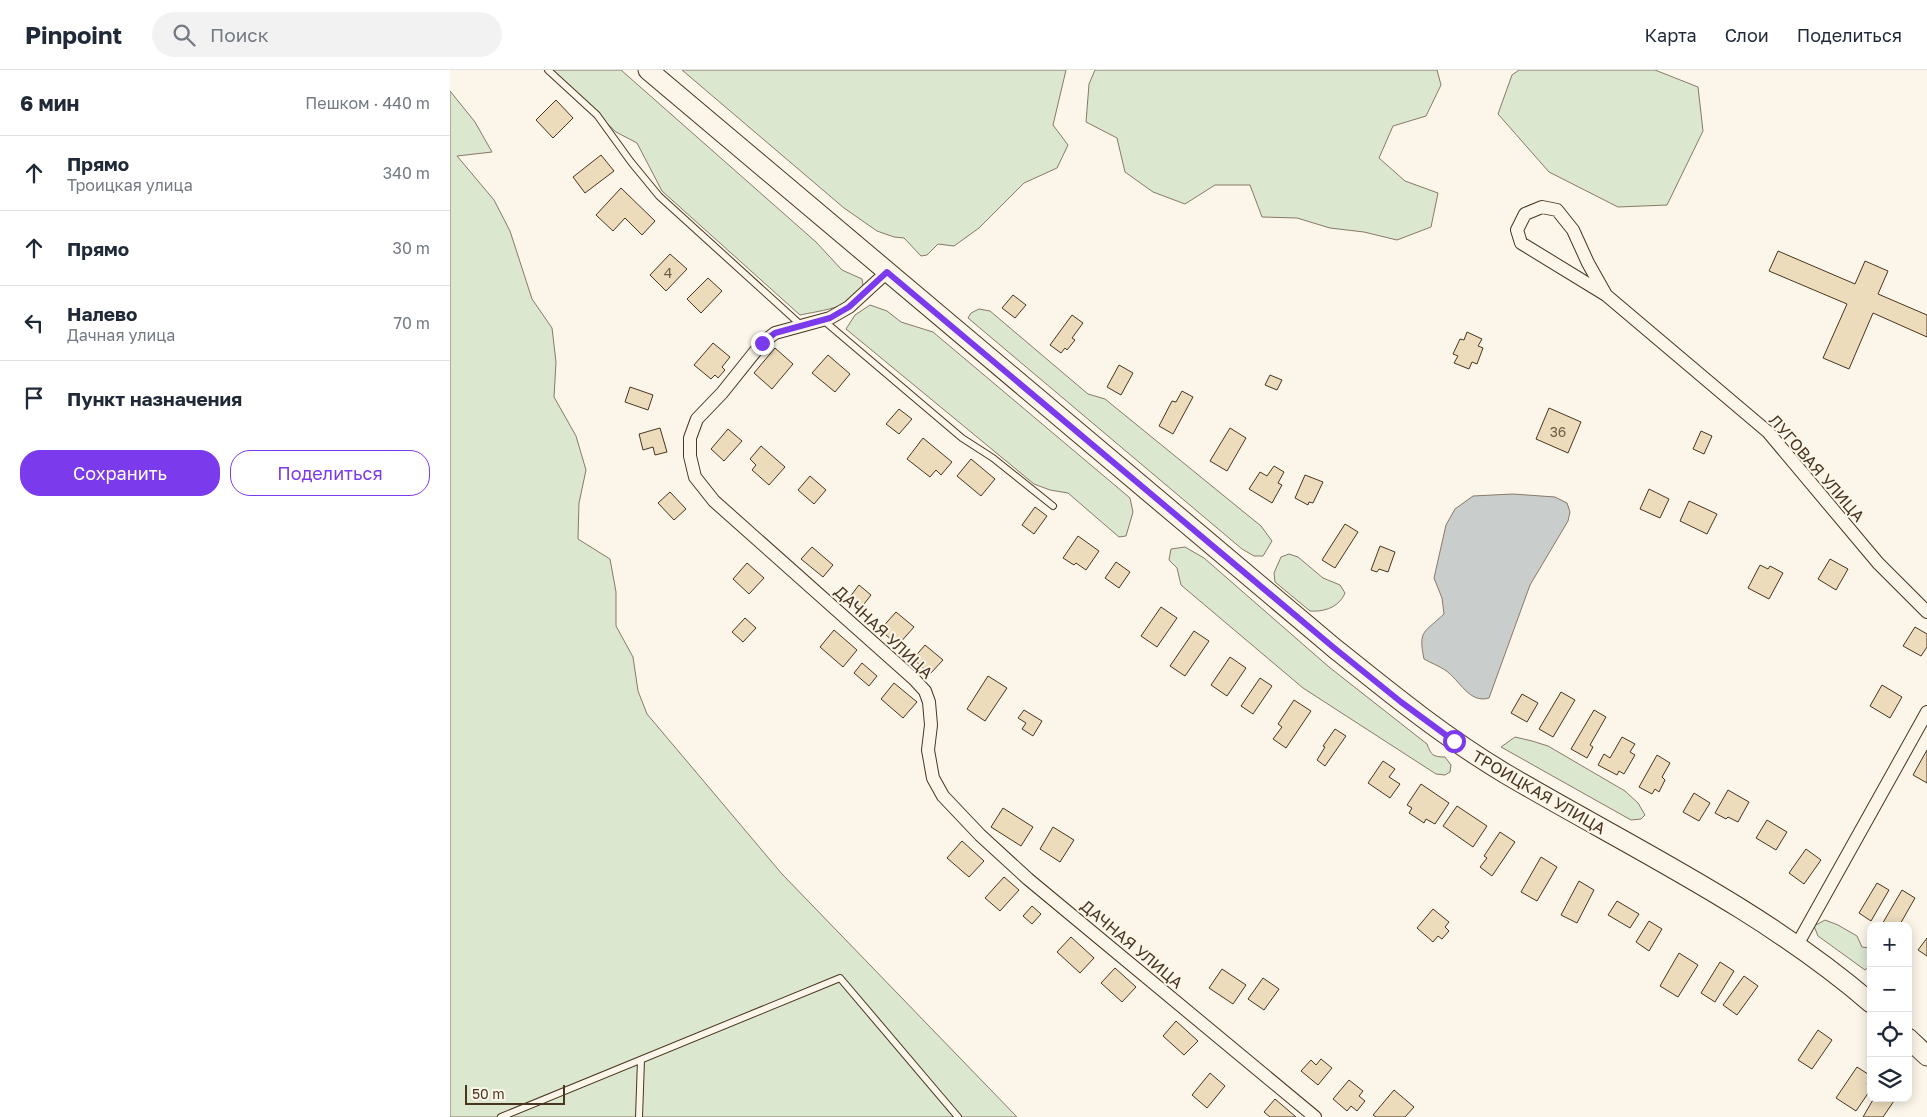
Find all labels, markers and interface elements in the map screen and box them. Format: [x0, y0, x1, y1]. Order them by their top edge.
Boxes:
search box [152, 12, 502, 57]
text: Pinpoint [25, 20, 122, 49]
icon: search [170, 21, 198, 49]
text: Поиск [210, 23, 269, 46]
text: Карта [1645, 24, 1697, 46]
text: Слои [1725, 24, 1769, 46]
text: Поделиться [1797, 24, 1902, 46]
text: 6 мин [20, 90, 79, 116]
text: Пешком · 440 m [305, 93, 430, 113]
text: Прямо [67, 152, 129, 175]
icon: ahead [20, 159, 48, 187]
text: 340 m [383, 163, 430, 183]
text: Троицкая улица [67, 175, 193, 195]
icon: ahead [20, 234, 48, 262]
text: Прямо [67, 237, 129, 260]
text: 30 m [393, 238, 430, 258]
house number: 4 [664, 264, 672, 281]
text: Налево [67, 302, 137, 325]
icon: left [20, 309, 48, 337]
text: 70 m [393, 313, 430, 333]
text: Дачная улица [67, 325, 175, 345]
route end [751, 332, 774, 355]
icon: arrive [20, 384, 48, 412]
text: Пункт назначения [67, 387, 242, 410]
street label: ЛУГОВАЯ УЛИЦА [1765, 410, 1869, 526]
house number: 36 [1550, 423, 1566, 440]
button: Сохранить [20, 450, 220, 496]
button: Поделиться [230, 450, 430, 496]
street label: ДАЧНАЯ УЛИЦА [831, 581, 938, 683]
route start [1443, 730, 1466, 753]
street label: ТРОИЦКАЯ УЛИЦА [1469, 746, 1609, 838]
street label: ДАЧНАЯ УЛИЦА [1077, 895, 1187, 993]
map controls [1867, 922, 1912, 1102]
button: + [1867, 922, 1912, 967]
button: − [1867, 967, 1912, 1012]
button: locate [1867, 1012, 1912, 1057]
button: layers [1867, 1057, 1912, 1102]
scale bar [465, 1082, 565, 1105]
text: 50 m [472, 1085, 505, 1102]

